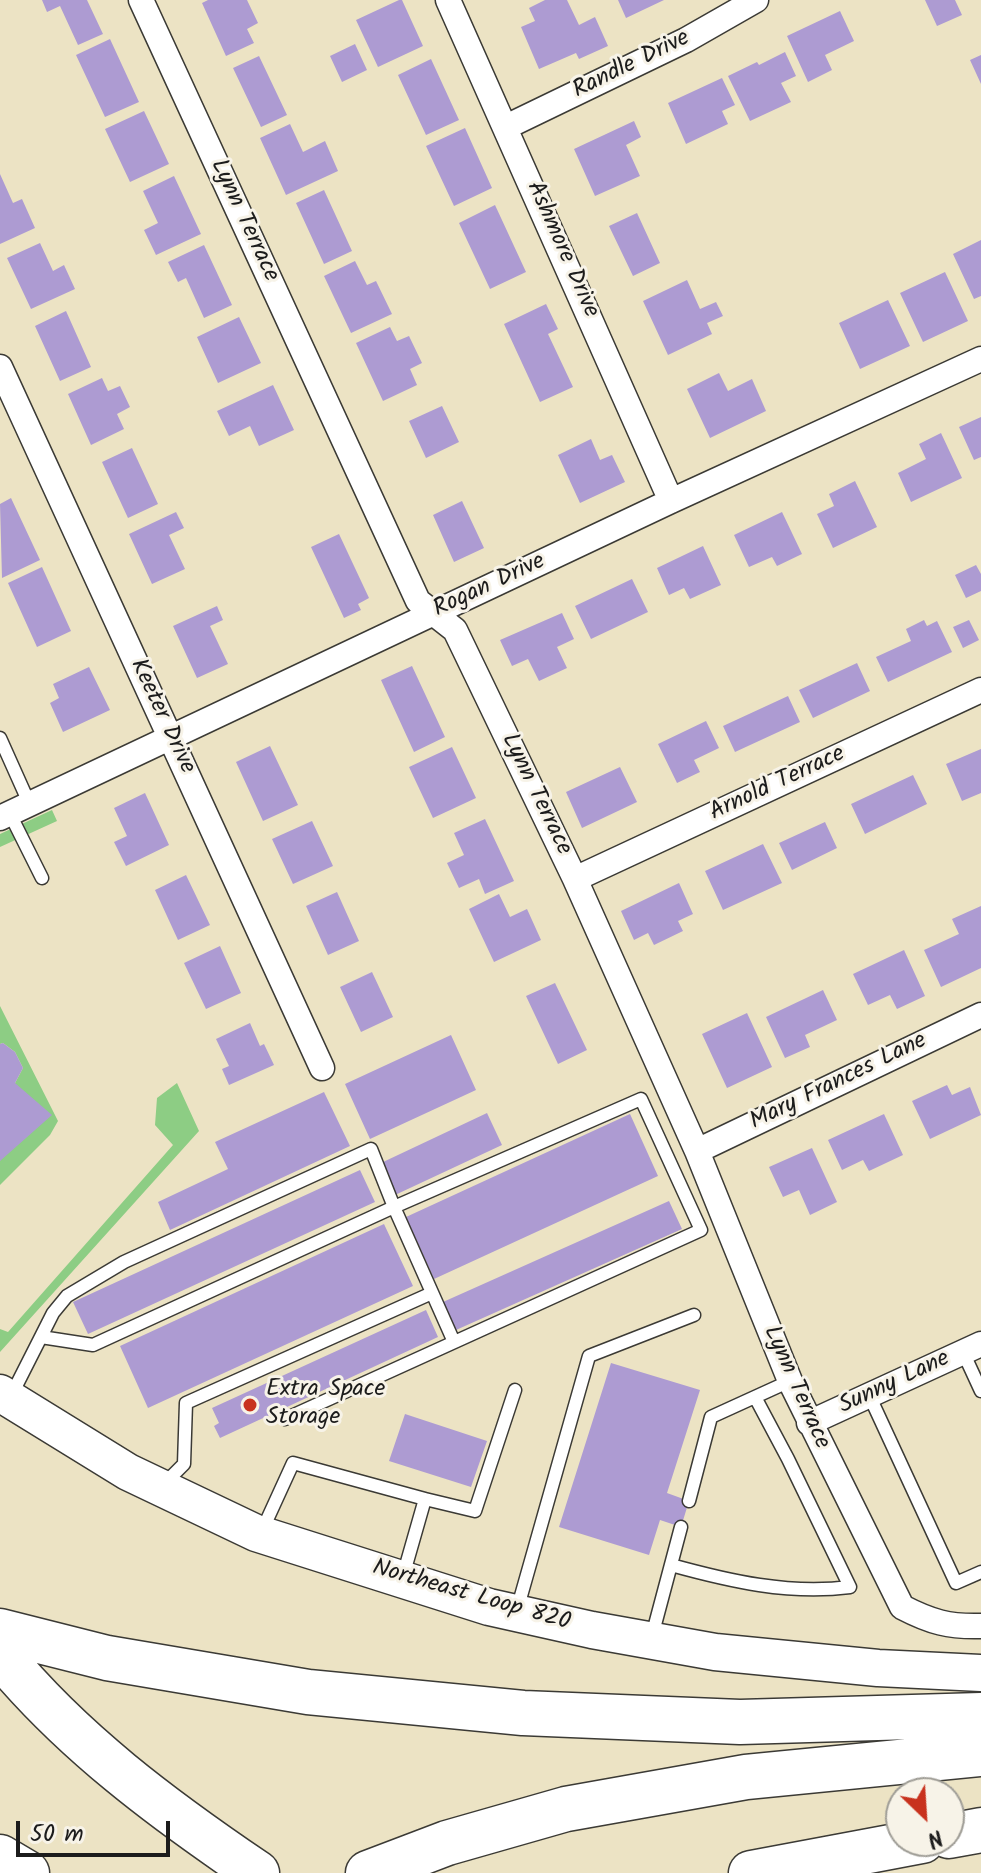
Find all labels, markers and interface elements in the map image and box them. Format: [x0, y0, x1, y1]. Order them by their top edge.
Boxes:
street label: Randle Drive [569, 25, 695, 107]
street label: Lynn Terrace [202, 155, 284, 287]
street label: Ashmore Drive [518, 177, 604, 323]
street label: Rogan Drive [430, 549, 550, 625]
street label: Keeter Drive [122, 655, 200, 779]
street label: Lynn Terrace [493, 729, 577, 861]
street label: Arnold Terrace [706, 741, 850, 829]
street label: Mary Frances Lane [746, 1028, 932, 1138]
street label: Lynn Terrace [755, 1322, 835, 1454]
street label: Sunny Lane [835, 1346, 955, 1422]
place label: Extra Space Storage [266, 1377, 385, 1433]
marker: Extra Space Storage [241, 1396, 259, 1414]
street label: Northeast Loop 820 [369, 1555, 573, 1639]
north arrow [885, 1777, 965, 1857]
scale bar [20, 1805, 174, 1855]
text: 50 m [30, 1815, 84, 1854]
text: N [921, 1819, 948, 1856]

